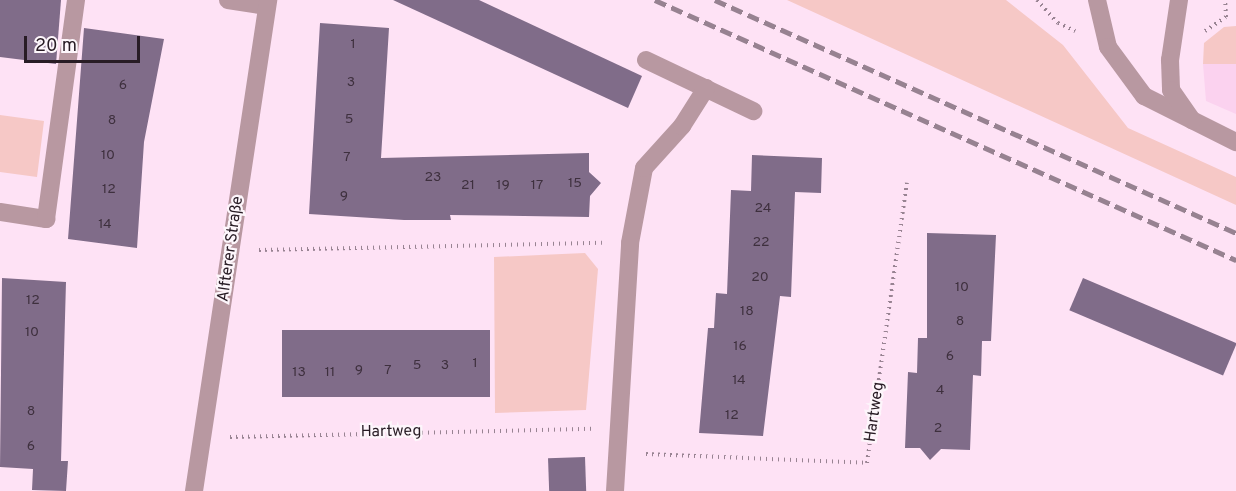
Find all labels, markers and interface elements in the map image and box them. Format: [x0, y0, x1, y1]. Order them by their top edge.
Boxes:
scale bar [27, 24, 142, 62]
text: 20 m [35, 35, 77, 58]
house number: 1 [350, 37, 356, 53]
house number: 3 [347, 75, 355, 91]
house number: 6 [119, 78, 127, 94]
house number: 5 [345, 112, 353, 128]
house number: 8 [108, 113, 116, 129]
house number: 10 [101, 148, 115, 164]
house number: 7 [343, 150, 351, 166]
house number: 23 [425, 170, 441, 186]
house number: 15 [568, 176, 582, 192]
house number: 21 [461, 178, 475, 194]
house number: 19 [496, 178, 510, 194]
house number: 17 [531, 178, 543, 194]
house number: 12 [102, 182, 116, 198]
house number: 9 [340, 189, 348, 205]
street label: Alfterer Straße [214, 195, 248, 303]
house number: 24 [754, 201, 772, 217]
house number: 14 [98, 217, 112, 233]
house number: 22 [752, 235, 770, 251]
house number: 20 [751, 270, 769, 286]
house number: 10 [955, 280, 969, 296]
house number: 12 [26, 293, 40, 309]
house number: 18 [740, 304, 754, 320]
house number: 8 [956, 314, 964, 330]
house number: 10 [25, 325, 39, 341]
house number: 16 [733, 339, 747, 355]
house number: 6 [946, 349, 954, 365]
house number: 1 [472, 356, 478, 372]
house number: 5 [413, 358, 421, 374]
house number: 3 [441, 358, 449, 374]
house number: 9 [355, 363, 363, 379]
house number: 7 [384, 363, 392, 379]
house number: 13 [292, 365, 306, 381]
house number: 11 [325, 365, 335, 381]
house number: 14 [732, 373, 746, 389]
street label: Hartweg [861, 381, 889, 443]
house number: 4 [936, 383, 944, 399]
house number: 8 [27, 404, 35, 420]
house number: 12 [725, 408, 739, 424]
house number: 2 [934, 421, 942, 437]
street label: Hartweg [360, 422, 422, 442]
house number: 6 [27, 439, 35, 455]

